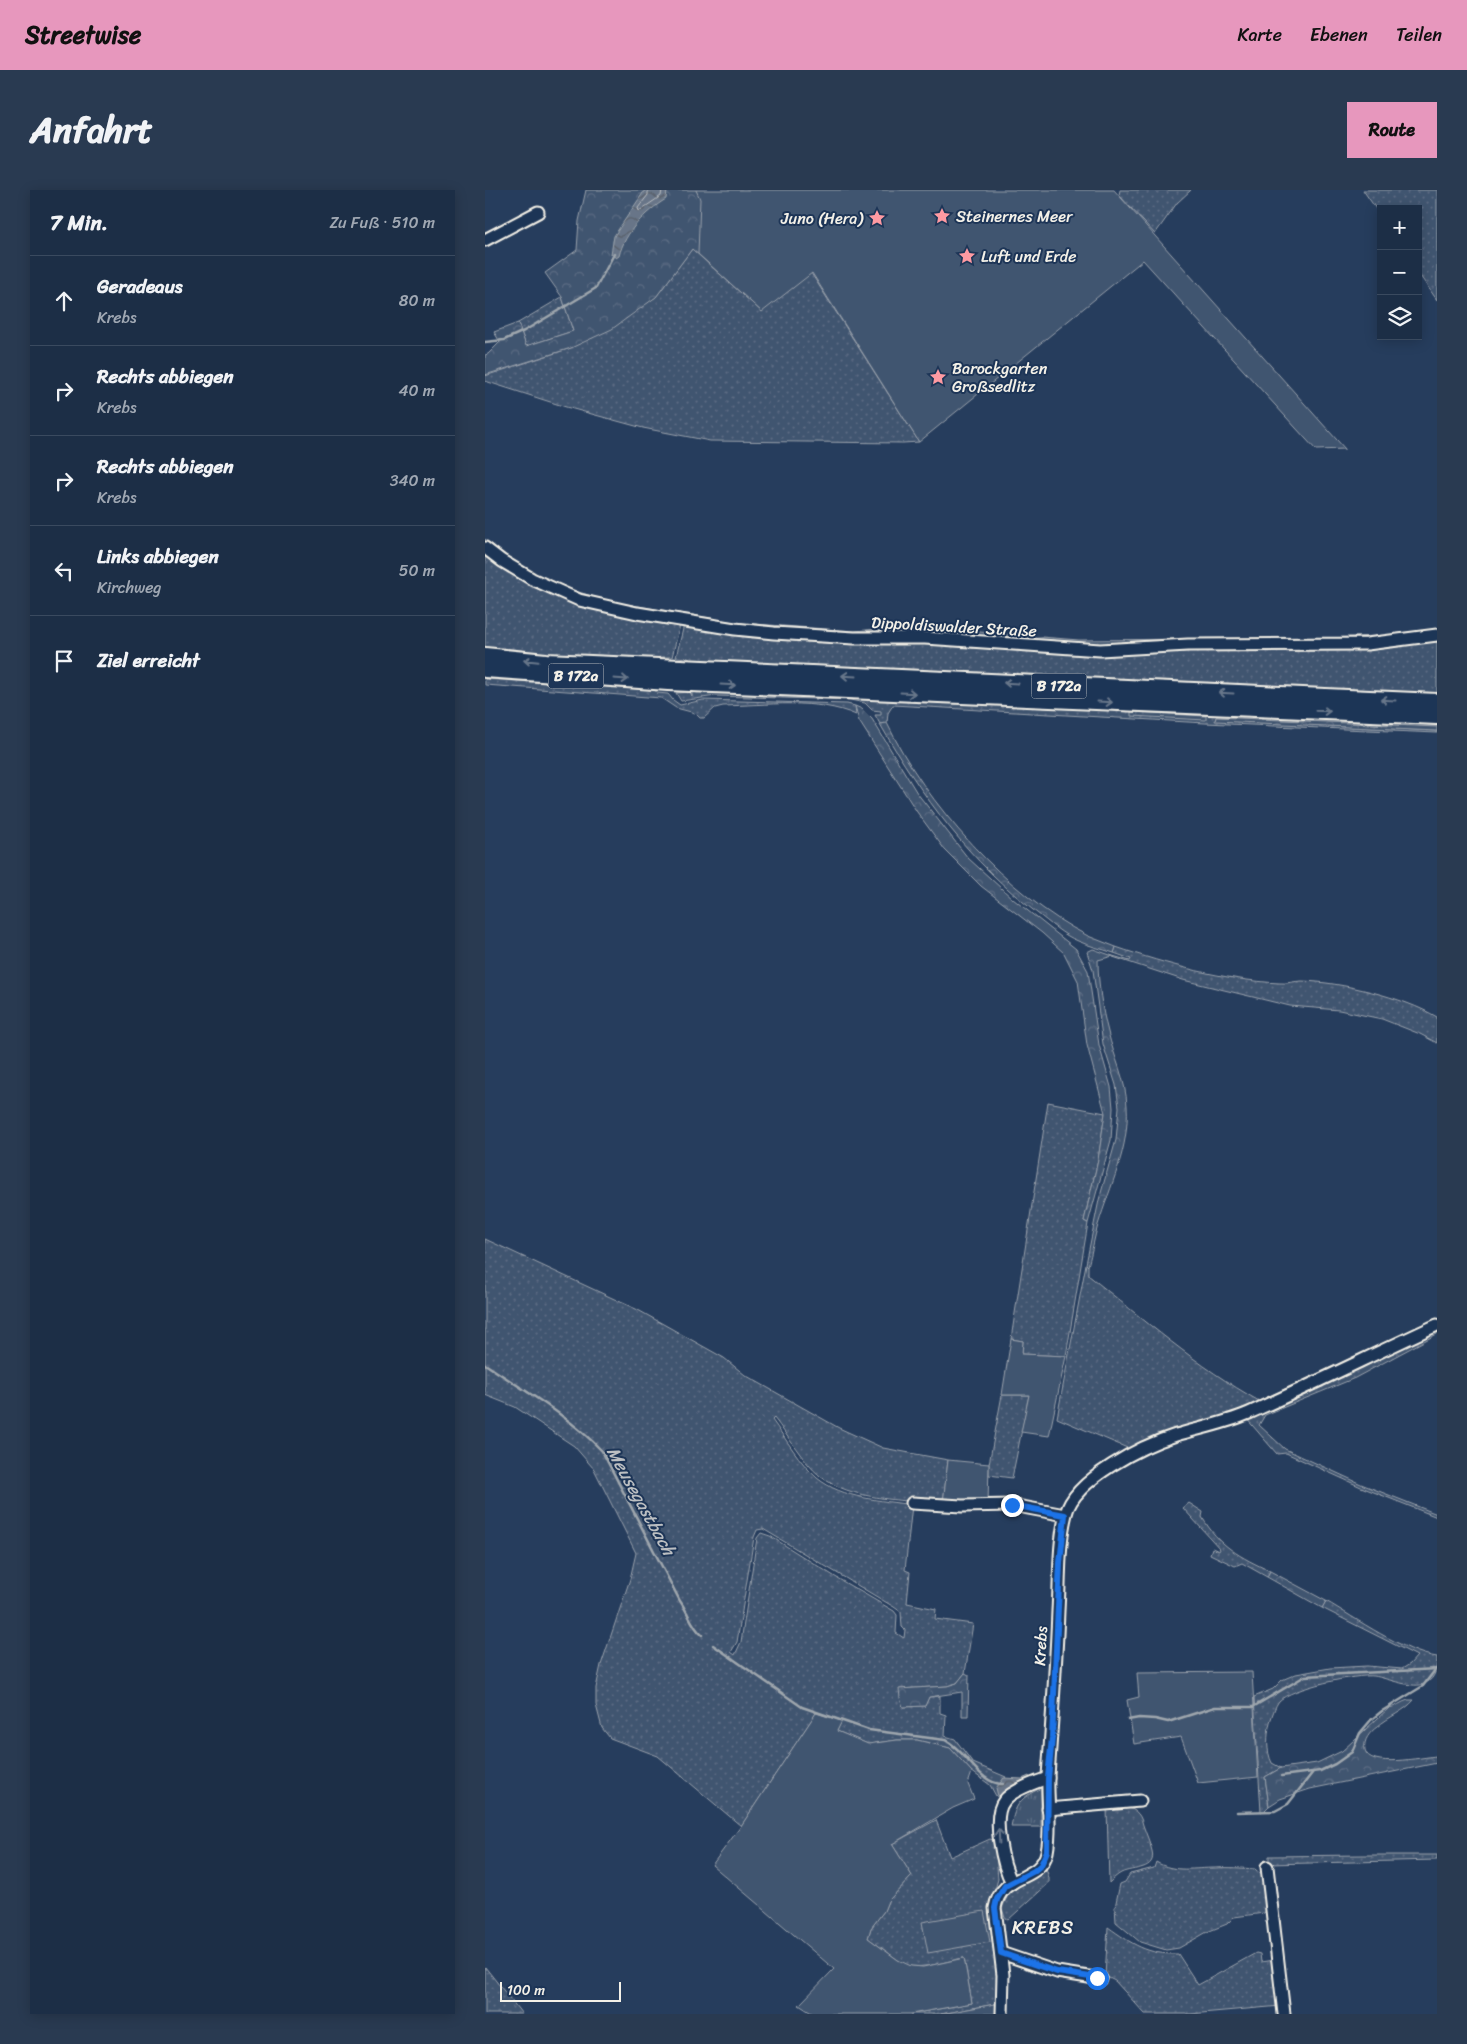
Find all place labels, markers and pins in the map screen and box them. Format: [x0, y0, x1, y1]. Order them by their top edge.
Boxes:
place label: Steinernes Meer [956, 202, 1074, 231]
place label: Juno (Hera) [780, 204, 864, 233]
place icon: Steinernes Meer [932, 206, 952, 226]
place icon: Juno (Hera) [867, 208, 887, 228]
place label: Luft und Erde [981, 242, 1077, 271]
place icon: Luft und Erde [957, 246, 977, 266]
place label: Barockgarten Großsedlitz [952, 354, 1048, 401]
place icon: Barockgarten Großsedlitz [928, 367, 948, 387]

